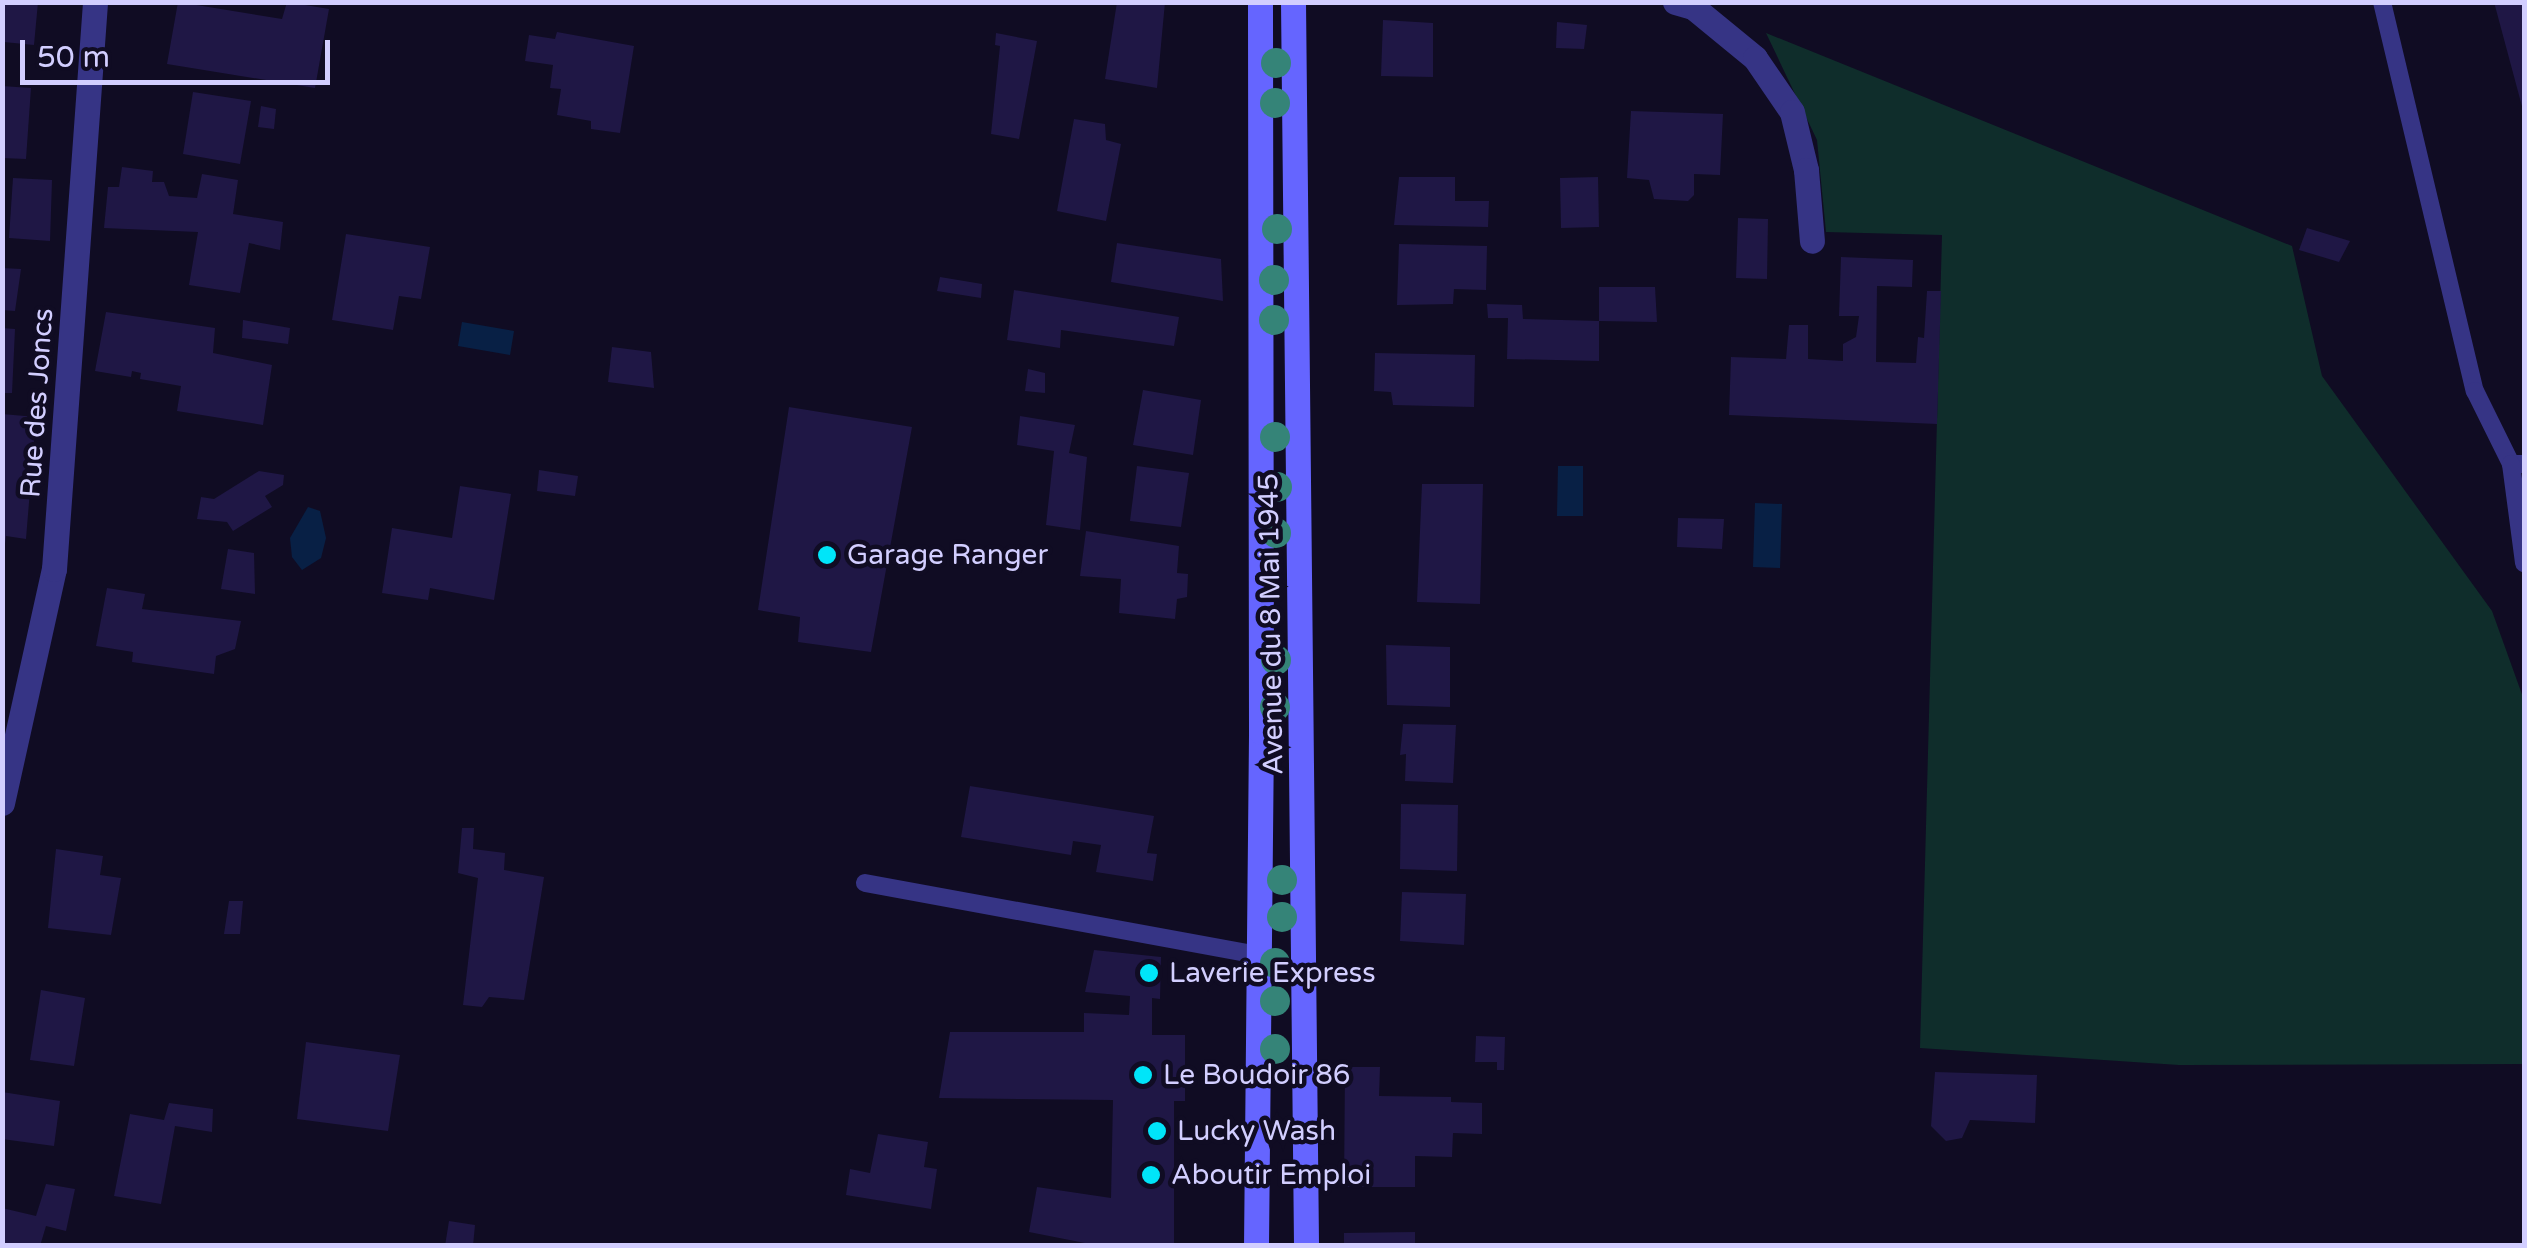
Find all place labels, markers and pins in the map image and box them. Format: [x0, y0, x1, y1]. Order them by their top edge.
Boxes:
place label: Garage Ranger [847, 538, 1048, 572]
marker: Garage Ranger [816, 544, 838, 566]
place label: Laverie Express [1169, 956, 1376, 990]
marker: Laverie Express [1138, 962, 1160, 984]
place label: Le Boudoir 86 [1163, 1058, 1350, 1092]
marker: Le Boudoir 86 [1132, 1064, 1154, 1086]
place label: Lucky Wash [1177, 1114, 1336, 1148]
marker: Lucky Wash [1146, 1120, 1168, 1142]
place label: Aboutir Emploi [1171, 1158, 1371, 1192]
marker: Aboutir Emploi [1140, 1164, 1162, 1186]

